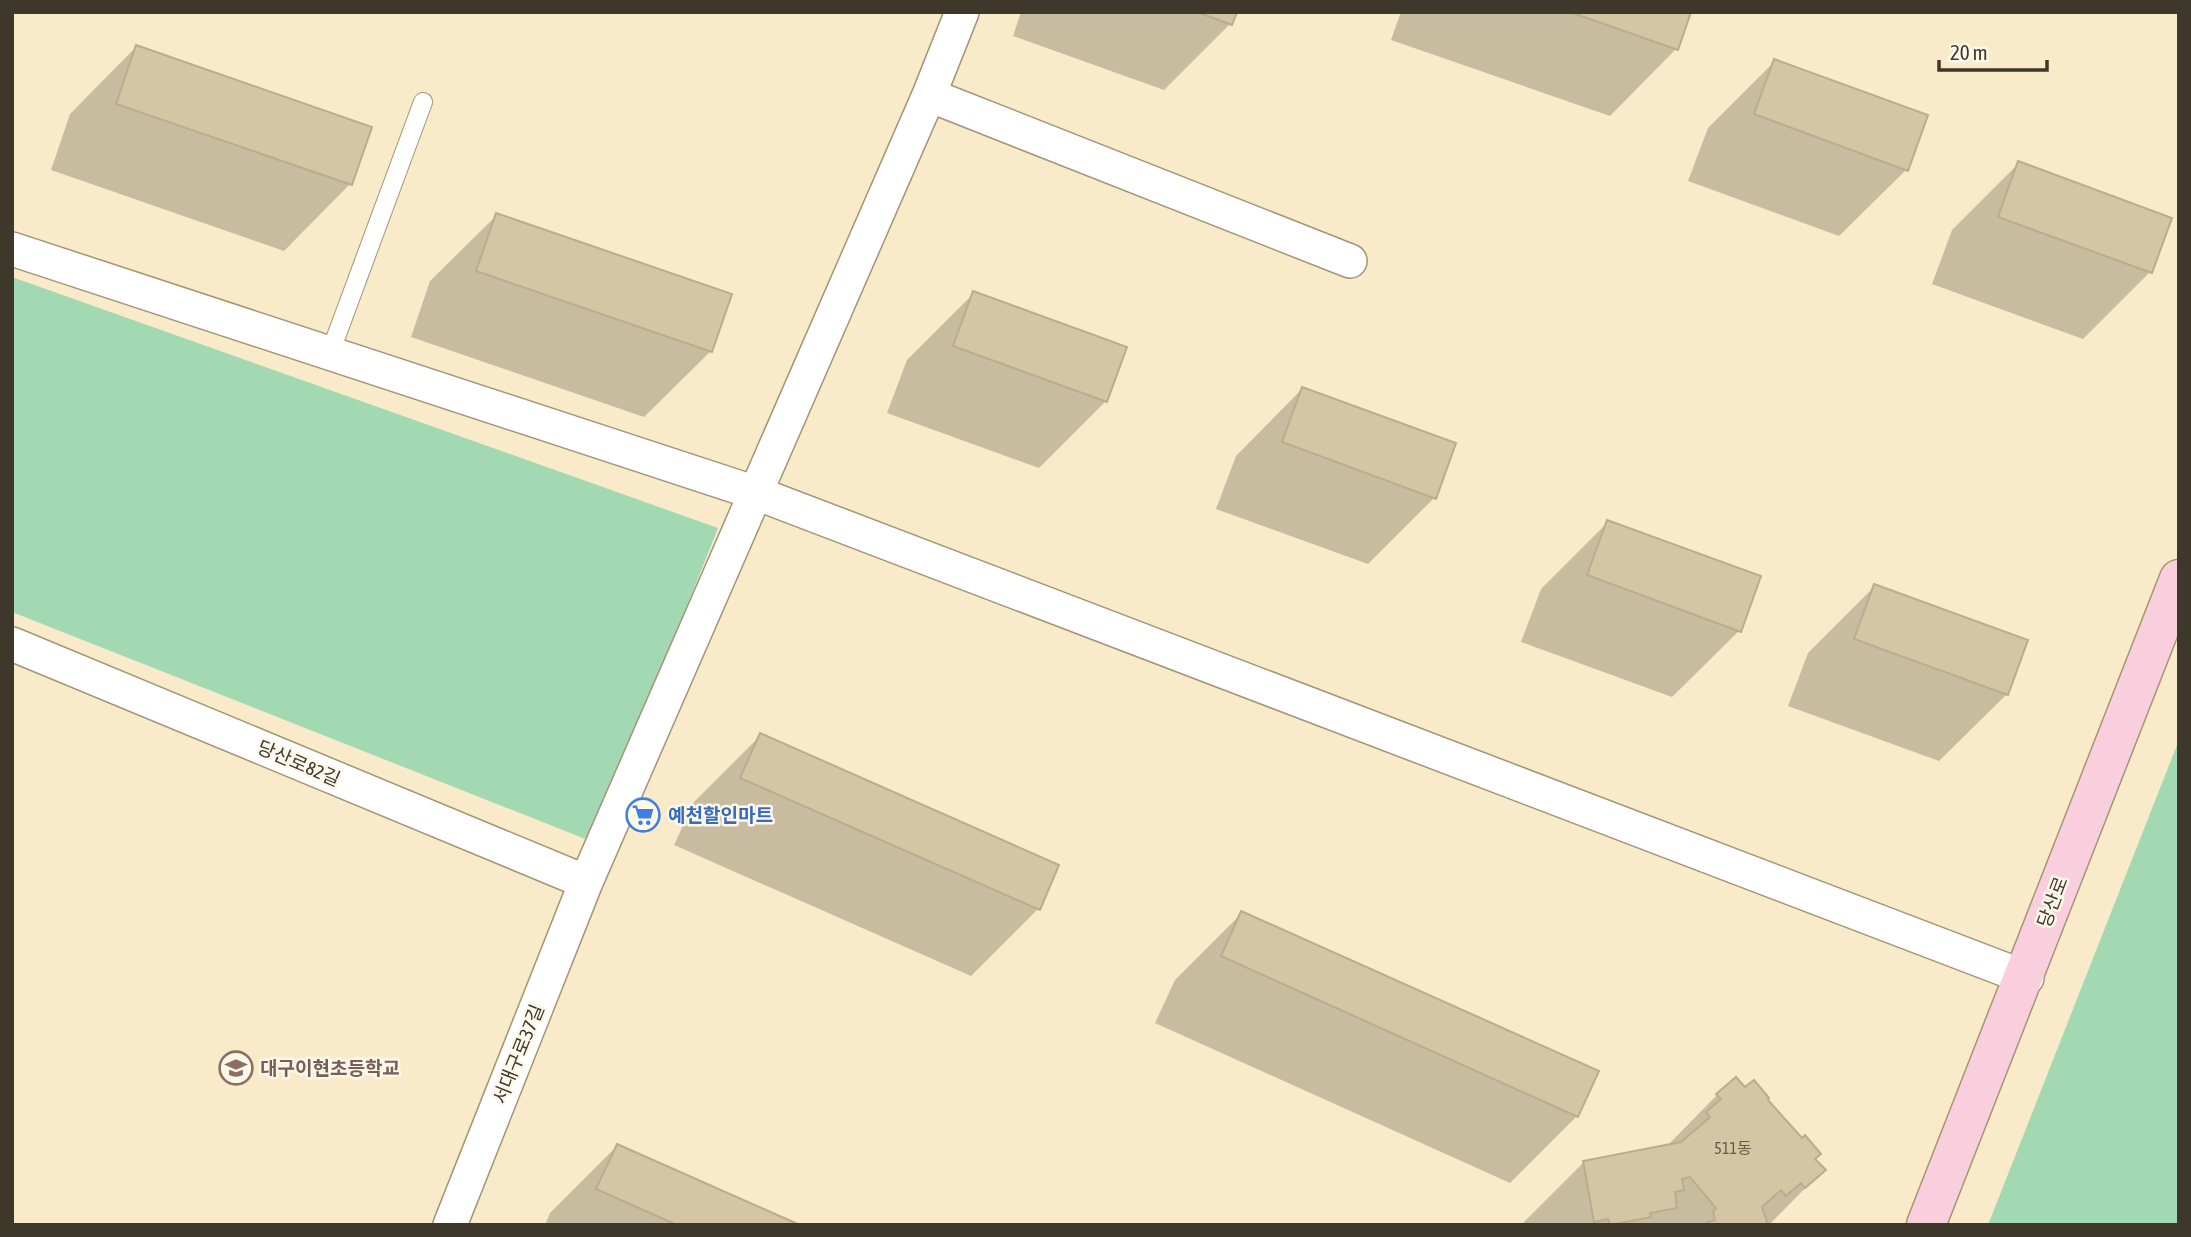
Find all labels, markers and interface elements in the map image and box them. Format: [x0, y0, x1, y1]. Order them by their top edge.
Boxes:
scale bar [1939, 28, 2048, 72]
text: 20 m [1950, 40, 1988, 64]
street label: 당산로82길 [254, 736, 344, 790]
supermarket icon: 예천할인마트 [624, 796, 662, 834]
place label: 예천할인마트 [668, 804, 773, 826]
street label: 당산로 [2032, 874, 2072, 930]
street label: 서대구로37길 [488, 1001, 548, 1107]
school or university icon: 대구이현초등학교 [217, 1049, 255, 1087]
place label: 대구이현초등학교 [260, 1057, 400, 1079]
house number: 511동 [1714, 1139, 1752, 1157]

